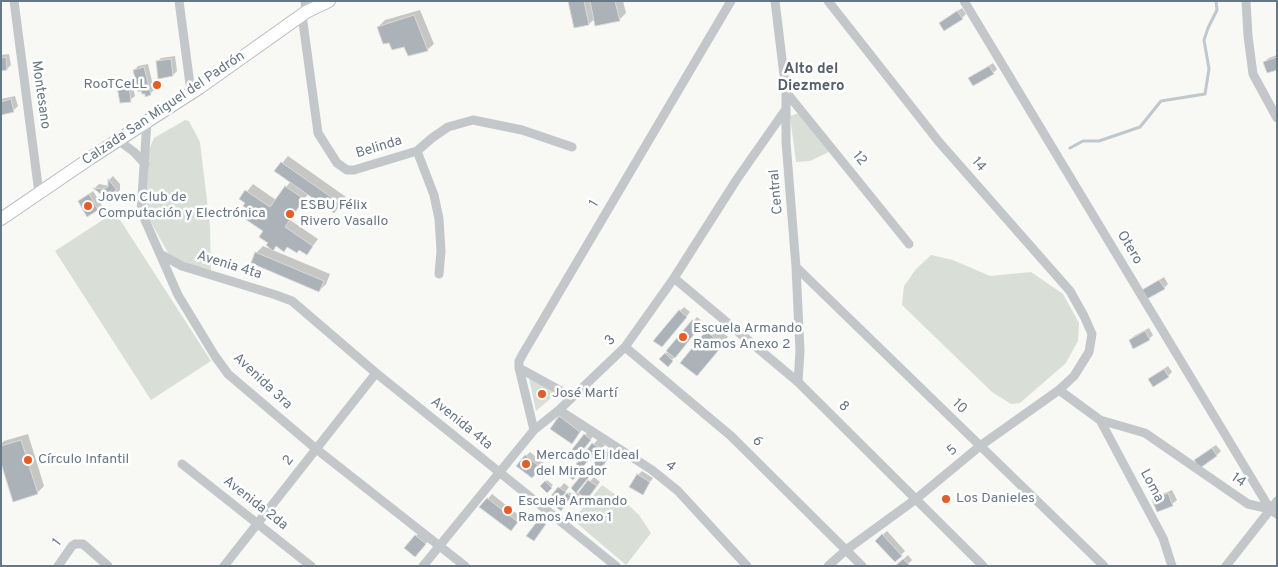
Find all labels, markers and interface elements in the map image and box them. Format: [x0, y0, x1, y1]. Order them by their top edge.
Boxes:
street label: Calzada San Miguel del Padrón [80, 48, 248, 170]
street label: Montesano [27, 60, 53, 130]
district label: Alto del Diezmero [777, 61, 845, 96]
place label: RooTCeLL [84, 77, 147, 93]
marker: RooTCeLL [151, 79, 163, 91]
street label: Belinda [354, 133, 404, 163]
street label: 12 [848, 148, 870, 170]
street label: 14 [967, 154, 989, 176]
street label: Central [767, 169, 787, 215]
place label: Joven Club de Computación y Electrónica [98, 190, 266, 222]
street label: 1 [586, 197, 604, 211]
place label: ESBU Félix Rivero Vasallo [300, 198, 388, 230]
marker: Joven Club de Computación y Electrónica [82, 200, 94, 212]
marker: ESBU Félix Rivero Vasallo [284, 208, 296, 220]
street label: Otero [1113, 228, 1145, 268]
street label: Avenia 4ta [195, 248, 263, 284]
place label: Escuela Armando Ramos Anexo 2 [693, 321, 802, 354]
marker: Escuela Armando Ramos Anexo 2 [677, 331, 689, 343]
street label: 3 [602, 332, 620, 350]
street label: Avenida 3ra [229, 350, 295, 414]
place label: José Martí [552, 386, 617, 402]
marker: José Martí [536, 388, 548, 400]
street label: Avenida 4ta [427, 394, 495, 454]
street label: 10 [948, 396, 970, 418]
street label: 8 [834, 398, 852, 416]
street label: 6 [748, 433, 766, 451]
street label: 5 [944, 442, 962, 460]
place label: Mercado El Ideal del Mirador [536, 448, 639, 481]
place label: Círculo Infantil [38, 452, 129, 468]
street label: 2 [280, 453, 298, 469]
marker: Círculo Infantil [22, 454, 34, 466]
marker: Mercado El Ideal del Mirador [520, 458, 532, 470]
street label: 4 [661, 458, 679, 476]
street label: Loma [1135, 467, 1167, 505]
street label: 14 [1228, 470, 1248, 492]
street label: Avenida 2da [219, 474, 291, 534]
place label: Los Danieles [956, 491, 1035, 507]
marker: Los Danieles [940, 493, 952, 505]
place label: Escuela Armando Ramos Anexo 1 [518, 494, 627, 526]
marker: Escuela Armando Ramos Anexo 1 [502, 504, 514, 516]
street label: 1 [50, 536, 66, 550]

